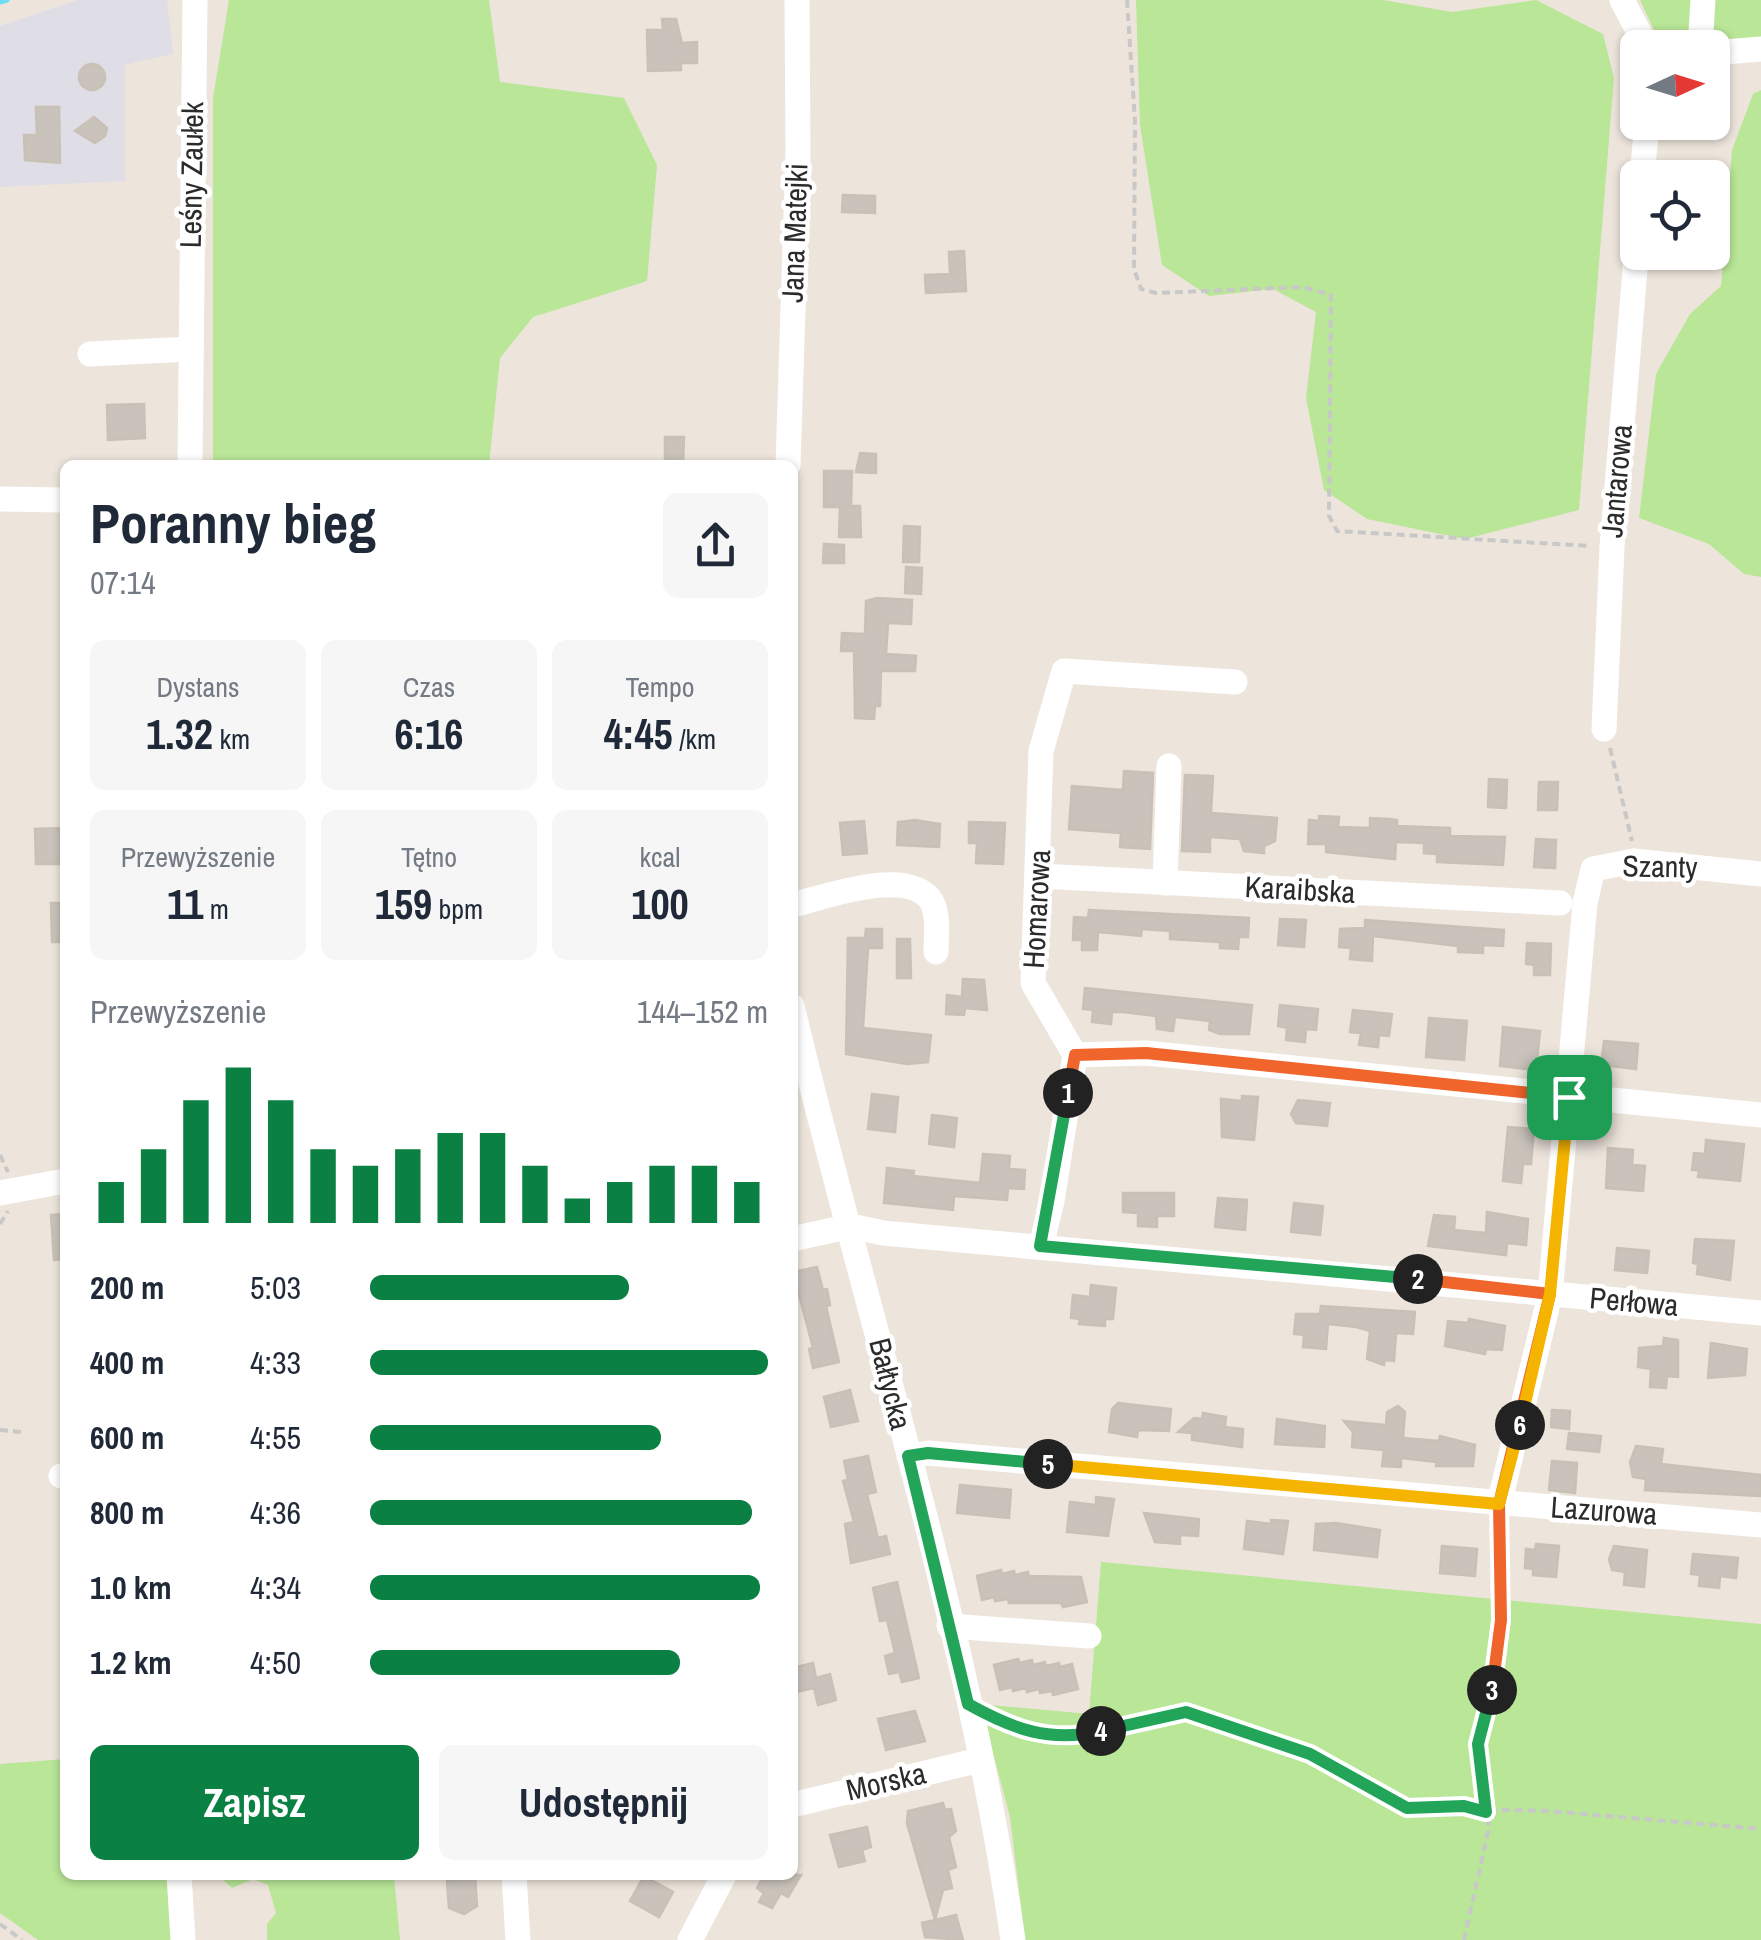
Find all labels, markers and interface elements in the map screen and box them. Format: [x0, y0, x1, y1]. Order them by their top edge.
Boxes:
north arrow [1620, 30, 1730, 140]
map controls [1620, 30, 1730, 270]
street label: Leśny Zaułek [170, 101, 212, 248]
button: locate [1620, 160, 1730, 270]
street label: Jana Matejki [772, 163, 816, 303]
street label: Jantarowa [1591, 422, 1641, 539]
text: Poranny bieg [90, 486, 376, 560]
button: share [663, 493, 768, 598]
text: 07:14 [90, 561, 156, 604]
text: Dystans [157, 668, 239, 706]
text: Czas [403, 668, 455, 706]
text: Tempo [626, 668, 694, 706]
text: 1.32 [146, 706, 213, 762]
text: 6:16 [395, 706, 463, 762]
text: 4:45 [604, 706, 673, 762]
text: km [213, 720, 250, 758]
text: /km [673, 720, 716, 758]
text: Przewyższenie [121, 838, 275, 876]
text: Tętno [401, 838, 457, 876]
text: kcal [640, 838, 680, 876]
street label: Szanty [1622, 845, 1699, 887]
street label: Homarowa [1013, 848, 1059, 969]
street label: Karaibska [1244, 866, 1357, 912]
text: 11 [167, 876, 203, 932]
text: 159 [375, 876, 432, 932]
text: 100 [631, 876, 689, 932]
text: m [203, 890, 229, 928]
text: bpm [432, 890, 483, 928]
text: Przewyższenie [90, 990, 266, 1033]
text: 144–152 m [637, 990, 768, 1033]
pin [1527, 1055, 1612, 1140]
pin: 1 [1043, 1068, 1093, 1118]
icon: arrive [1542, 1070, 1597, 1125]
text: 1 [1062, 1074, 1074, 1112]
pin: 2 [1393, 1254, 1443, 1304]
text: 2 [1412, 1260, 1424, 1298]
text: 200 m [90, 1266, 164, 1309]
text: 5:03 [250, 1266, 301, 1309]
street label: Perłowa [1588, 1277, 1680, 1325]
street label: Bałtycka [860, 1334, 922, 1434]
text: 400 m [90, 1341, 164, 1384]
text: 4:33 [250, 1341, 301, 1384]
pin: 6 [1495, 1400, 1545, 1450]
text: 6 [1514, 1406, 1526, 1444]
text: 600 m [90, 1416, 164, 1459]
text: 4:55 [250, 1416, 301, 1459]
pin: 5 [1023, 1439, 1073, 1489]
text: 5 [1042, 1445, 1054, 1483]
street label: Lazurowa [1549, 1486, 1659, 1534]
text: 800 m [90, 1491, 164, 1534]
text: 4:36 [250, 1491, 301, 1534]
text: 1.0 km [90, 1566, 172, 1609]
text: 4:34 [250, 1566, 301, 1609]
text: 1.2 km [90, 1641, 172, 1684]
text: 4:50 [250, 1641, 301, 1684]
pin: 3 [1467, 1665, 1517, 1715]
text: 3 [1486, 1671, 1498, 1709]
pin: 4 [1076, 1706, 1126, 1756]
text: 4 [1095, 1712, 1107, 1750]
button: Zapisz [90, 1745, 419, 1860]
button: Udostępnij [439, 1745, 768, 1860]
street label: Morska [842, 1752, 930, 1810]

